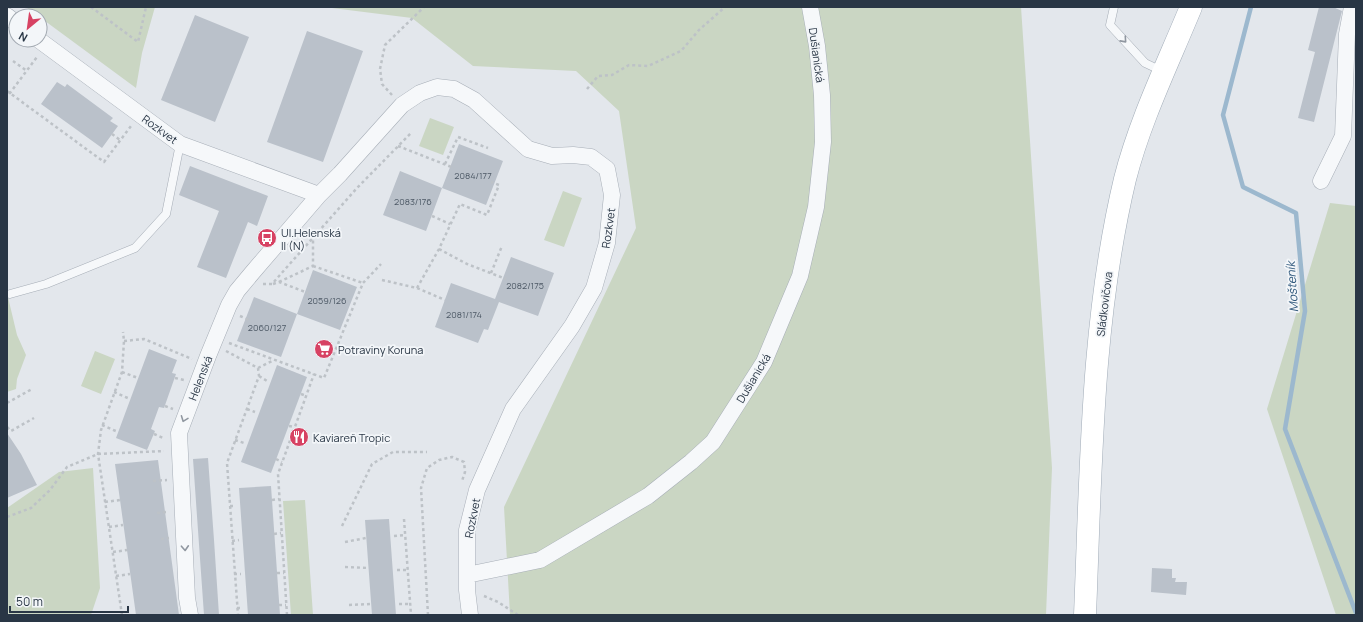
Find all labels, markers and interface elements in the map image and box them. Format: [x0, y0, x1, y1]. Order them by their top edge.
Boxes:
north arrow [8, 8, 48, 48]
street label: Dušianická [806, 27, 828, 83]
text: N [16, 29, 30, 46]
one-way arrow [1119, 36, 1126, 43]
street label: Rozkvet [139, 111, 181, 147]
house number: 2084/177 [454, 169, 492, 182]
house number: 2083/176 [394, 195, 432, 208]
street label: Rozkvet [598, 207, 618, 249]
place label: Ul.Helenská II (N) [281, 225, 341, 253]
bus stop icon: Ul.Helenská II (N) [256, 227, 278, 249]
water label: Mošteník [1282, 259, 1302, 313]
street label: Sládkovičova [1093, 271, 1115, 337]
house number: 2082/175 [506, 279, 544, 292]
house number: 2059/126 [307, 294, 347, 307]
house number: 2081/174 [446, 308, 482, 321]
house number: 2060/127 [248, 321, 287, 334]
supermarket icon: Potraviny Koruna [313, 338, 335, 360]
place label: Potraviny Koruna [338, 342, 423, 357]
street label: Dušianická [732, 351, 774, 405]
street label: Helenská [185, 354, 215, 402]
one-way arrow [180, 415, 188, 422]
restaurant icon: Kaviareň Tropic [288, 426, 310, 448]
place label: Kaviareň Tropic [313, 430, 390, 445]
street label: Rozkvet [461, 497, 483, 539]
one-way arrow [180, 545, 189, 551]
scale bar [10, 588, 128, 614]
text: 50 m [16, 593, 43, 610]

